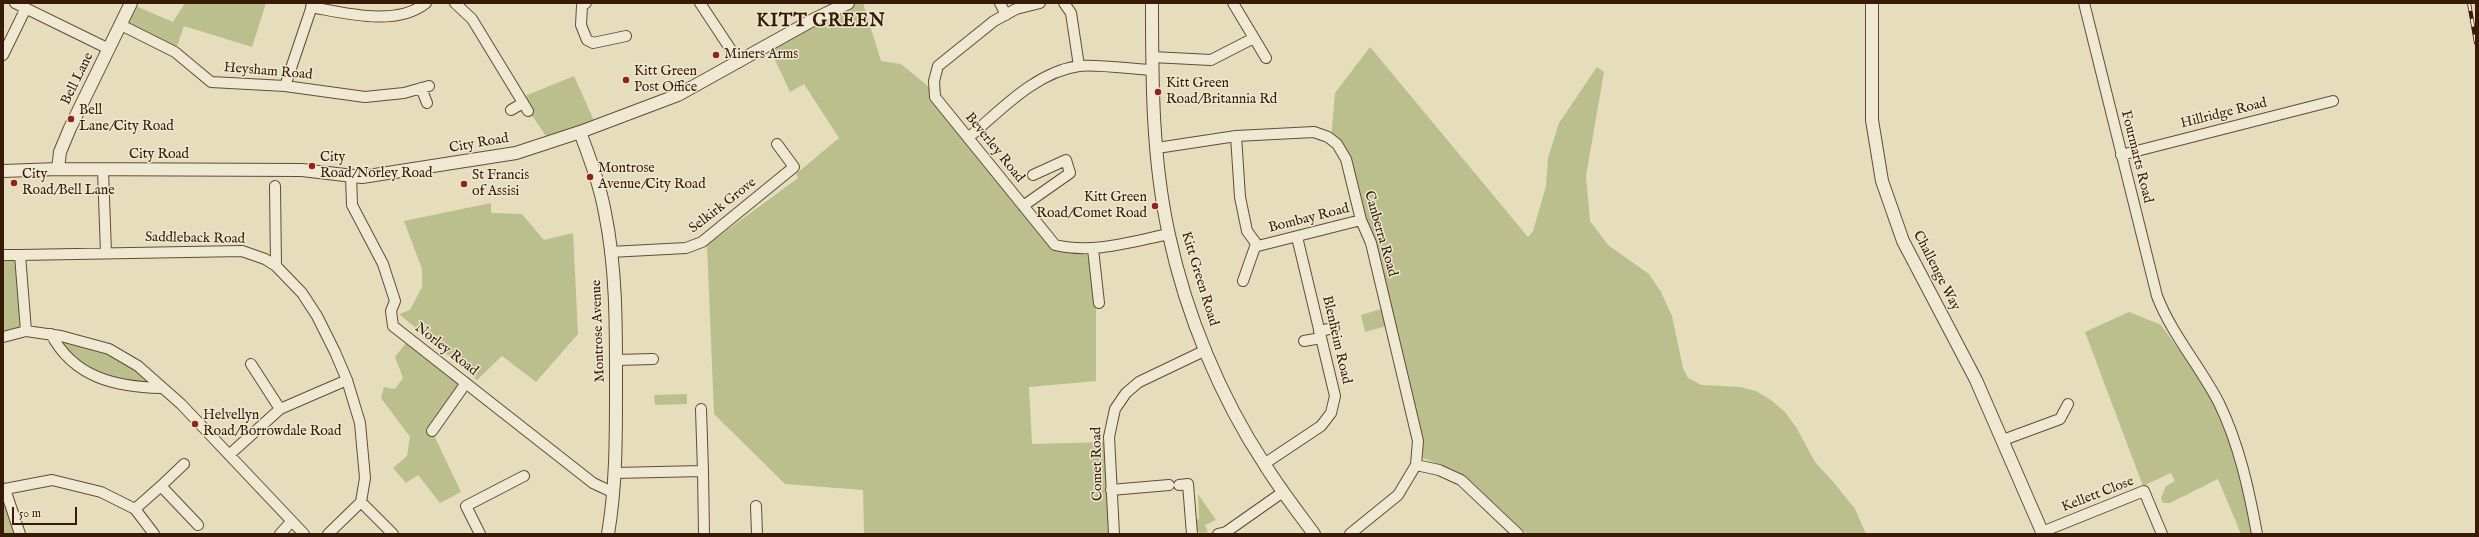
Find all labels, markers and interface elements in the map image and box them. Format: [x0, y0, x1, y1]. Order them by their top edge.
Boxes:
district label: KITT GREEN [756, 11, 886, 33]
place label: Miners Arms [724, 47, 798, 63]
street label: Bell Lane [58, 50, 98, 108]
marker: Miners Arms [711, 50, 721, 60]
street label: Heysham Road [223, 60, 313, 84]
place label: Kitt Green Post Office [634, 64, 697, 96]
marker: Kitt Green Post Office [621, 75, 631, 85]
place label: Kitt Green Road/Britannia Rd [1166, 76, 1277, 108]
marker: Kitt Green Road/Britannia Rd [1153, 87, 1163, 97]
street label: Hillridge Road [2179, 95, 2269, 133]
place label: Bell Lane/City Road [79, 103, 174, 136]
street label: Fourmarts Road [2116, 109, 2156, 205]
street label: Beverley Road [961, 110, 1027, 186]
marker: Bell Lane/City Road [66, 114, 76, 124]
street label: City Road [448, 131, 510, 157]
street label: City Road [129, 147, 189, 163]
place label: City Road/Norley Road [320, 150, 433, 182]
marker: City Road/Norley Road [307, 161, 317, 171]
place label: Montrose Avenue/City Road [598, 161, 706, 194]
place label: City Road/Bell Lane [22, 167, 115, 200]
place label: St Francis of Assisi [472, 168, 529, 200]
marker: Montrose Avenue/City Road [585, 172, 595, 182]
street label: Selkirk Grove [686, 175, 760, 237]
marker: City Road/Bell Lane [9, 178, 19, 188]
marker: St Francis of Assisi [459, 179, 469, 189]
street label: Canberra Road [1360, 189, 1400, 279]
place label: Kitt Green Road/Comet Road [1036, 190, 1147, 222]
marker: Kitt Green Road/Comet Road [1150, 201, 1160, 211]
street label: Bombay Road [1267, 201, 1351, 237]
street label: Challenge Way [1909, 228, 1963, 314]
street label: Saddleback Road [145, 230, 245, 248]
street label: Kitt Green Road [1177, 230, 1221, 328]
street label: Montrose Avenue [589, 279, 609, 383]
street label: Blenheim Road [1318, 294, 1354, 386]
street label: Norley Road [411, 320, 481, 380]
place label: Helvellyn Road/Borrowdale Road [203, 408, 341, 440]
marker: Helvellyn Road/Borrowdale Road [190, 419, 200, 429]
street label: Comet Road [1089, 427, 1107, 501]
street label: Kellett Close [2060, 474, 2136, 516]
scale bar [14, 499, 79, 525]
text: 50 m [19, 506, 41, 521]

